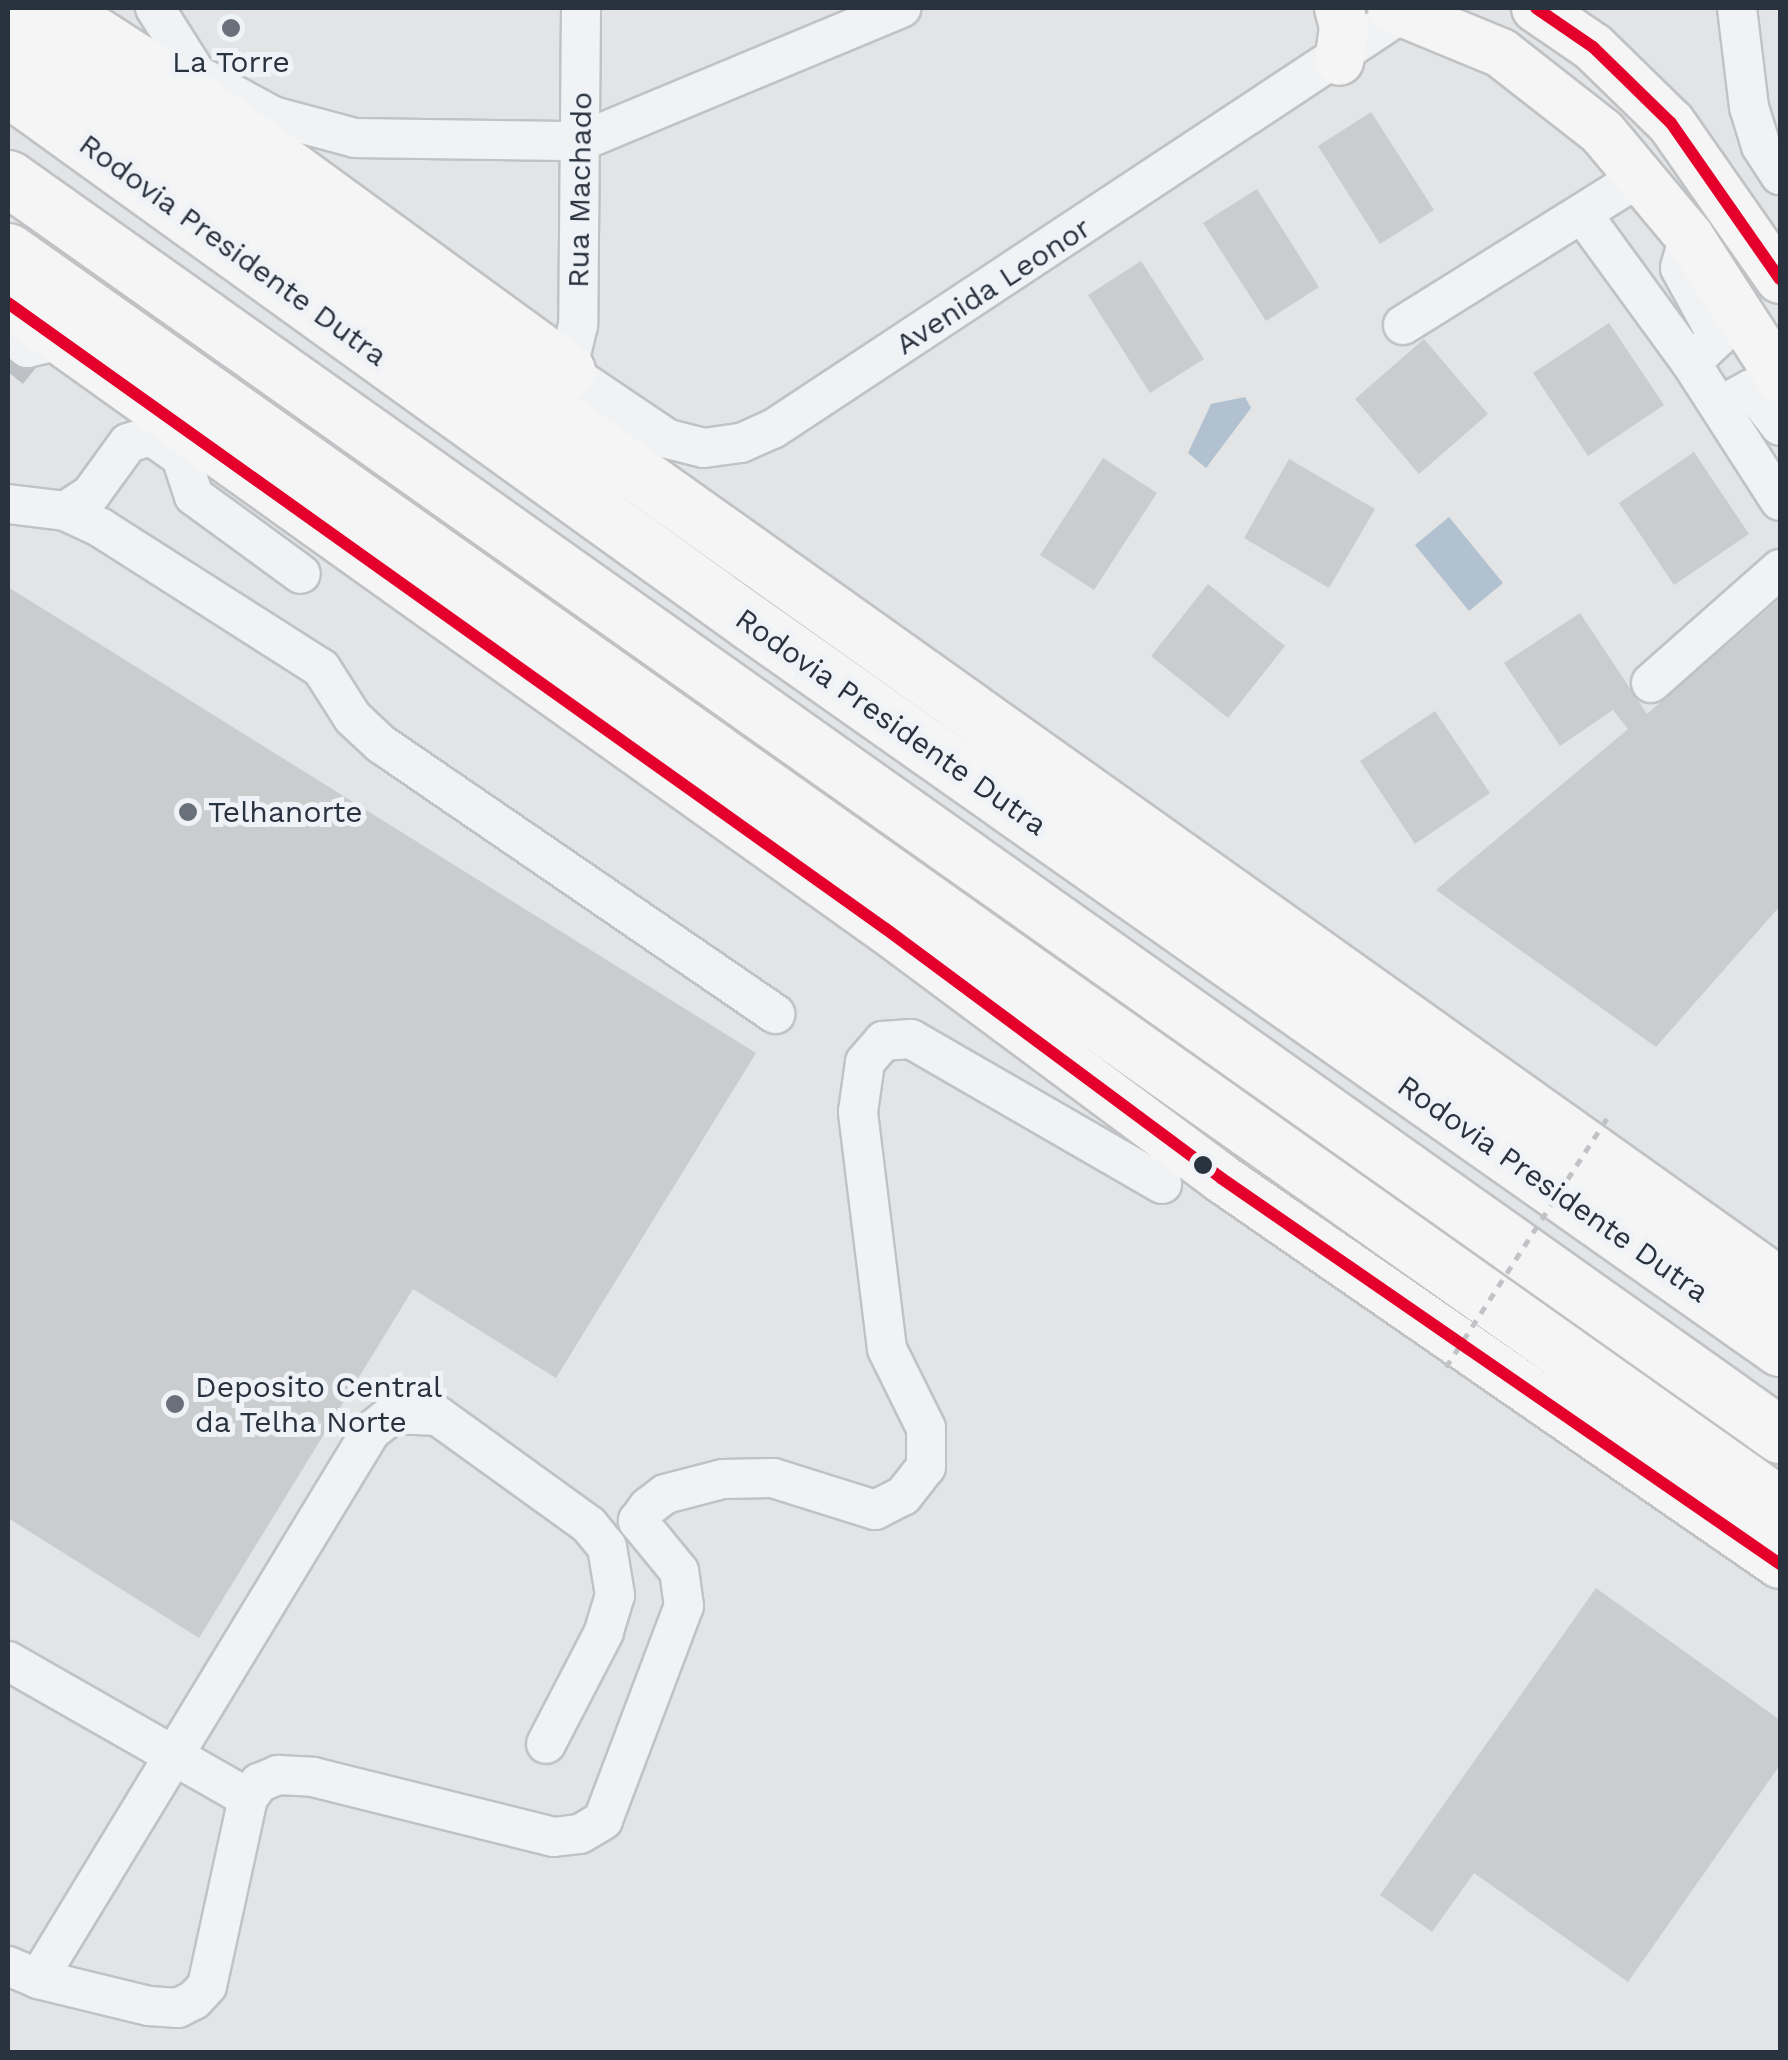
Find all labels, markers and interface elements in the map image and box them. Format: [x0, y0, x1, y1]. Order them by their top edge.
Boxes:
marker: La Torre [220, 17, 242, 39]
place label: La Torre [171, 44, 291, 80]
street label: Rua Machado [560, 91, 600, 289]
street label: Rodovia Presidente Dutra [72, 126, 394, 374]
street label: Avenida Leonor [888, 209, 1098, 363]
street label: Rodovia Presidente Dutra [728, 600, 1054, 844]
place label: Telhanorte [208, 794, 363, 830]
marker: Telhanorte [177, 801, 199, 823]
street label: Rodovia Presidente Dutra [1390, 1067, 1716, 1311]
unlabelled marker [1193, 1155, 1213, 1175]
place label: Deposito Central da Telha Norte [195, 1369, 442, 1440]
marker: Deposito Central da Telha Norte [164, 1393, 186, 1415]

